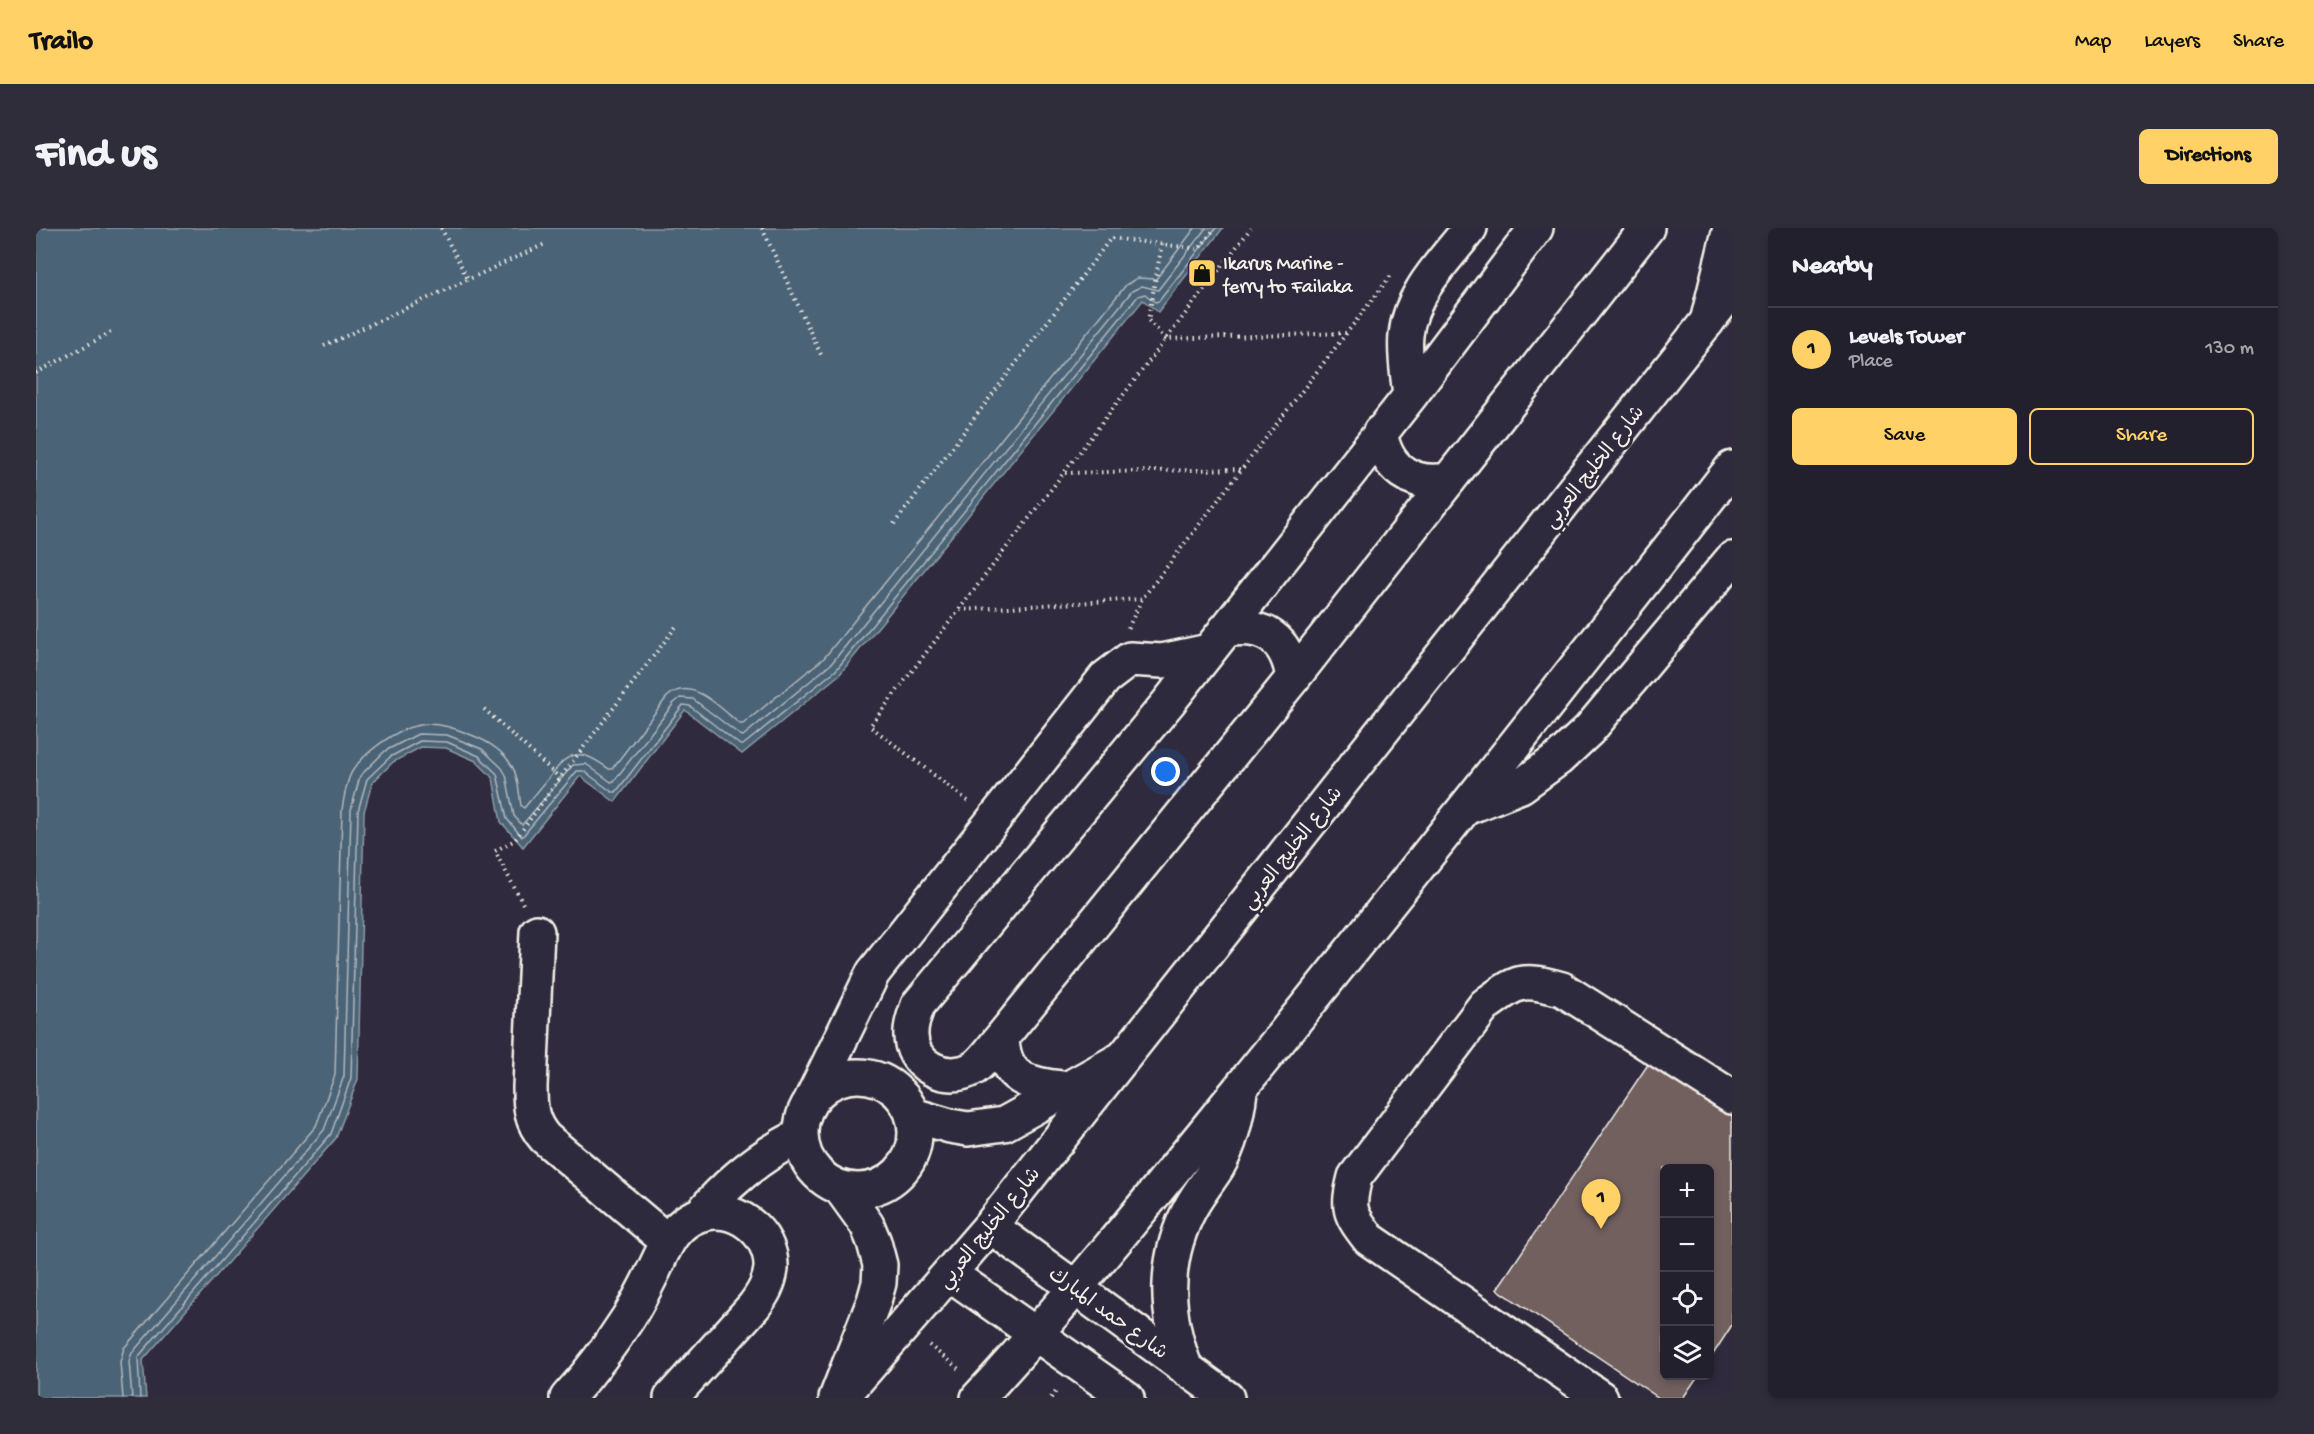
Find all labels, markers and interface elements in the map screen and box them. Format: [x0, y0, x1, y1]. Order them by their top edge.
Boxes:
text: Trailo [30, 26, 93, 59]
text: Map [2075, 30, 2111, 55]
text: Layers [2144, 30, 2200, 55]
text: Share [2233, 30, 2284, 55]
button: Directions [2139, 129, 2278, 184]
text: Find us [36, 132, 156, 181]
text: Nearby [1792, 252, 1873, 283]
place label: Ikarus Marine - ferry to Failaka [1222, 254, 1354, 300]
shop icon: Ikarus Marine - ferry to Failaka [1186, 257, 1218, 289]
text: Levels Tower [1849, 325, 1964, 351]
text: 1 [1807, 338, 1816, 361]
text: 130 m [2205, 338, 2254, 361]
text: Place [1849, 351, 1893, 374]
street label: شارع الخليج العربي [1540, 401, 1653, 536]
button: Save [1792, 408, 2017, 465]
button: Share [2029, 408, 2254, 465]
your location [1151, 757, 1180, 786]
street label: شارع الخليج العربي [1238, 782, 1351, 917]
street label: شارع الخليج العربي [934, 1163, 1049, 1297]
map controls [1660, 1164, 1714, 1380]
button: + [1660, 1164, 1714, 1218]
pin: 1 [1582, 1180, 1620, 1229]
button: − [1660, 1218, 1714, 1272]
street label: شارع حمد المبارك [1043, 1263, 1172, 1366]
button: locate [1660, 1272, 1714, 1326]
button: layers [1660, 1326, 1714, 1380]

